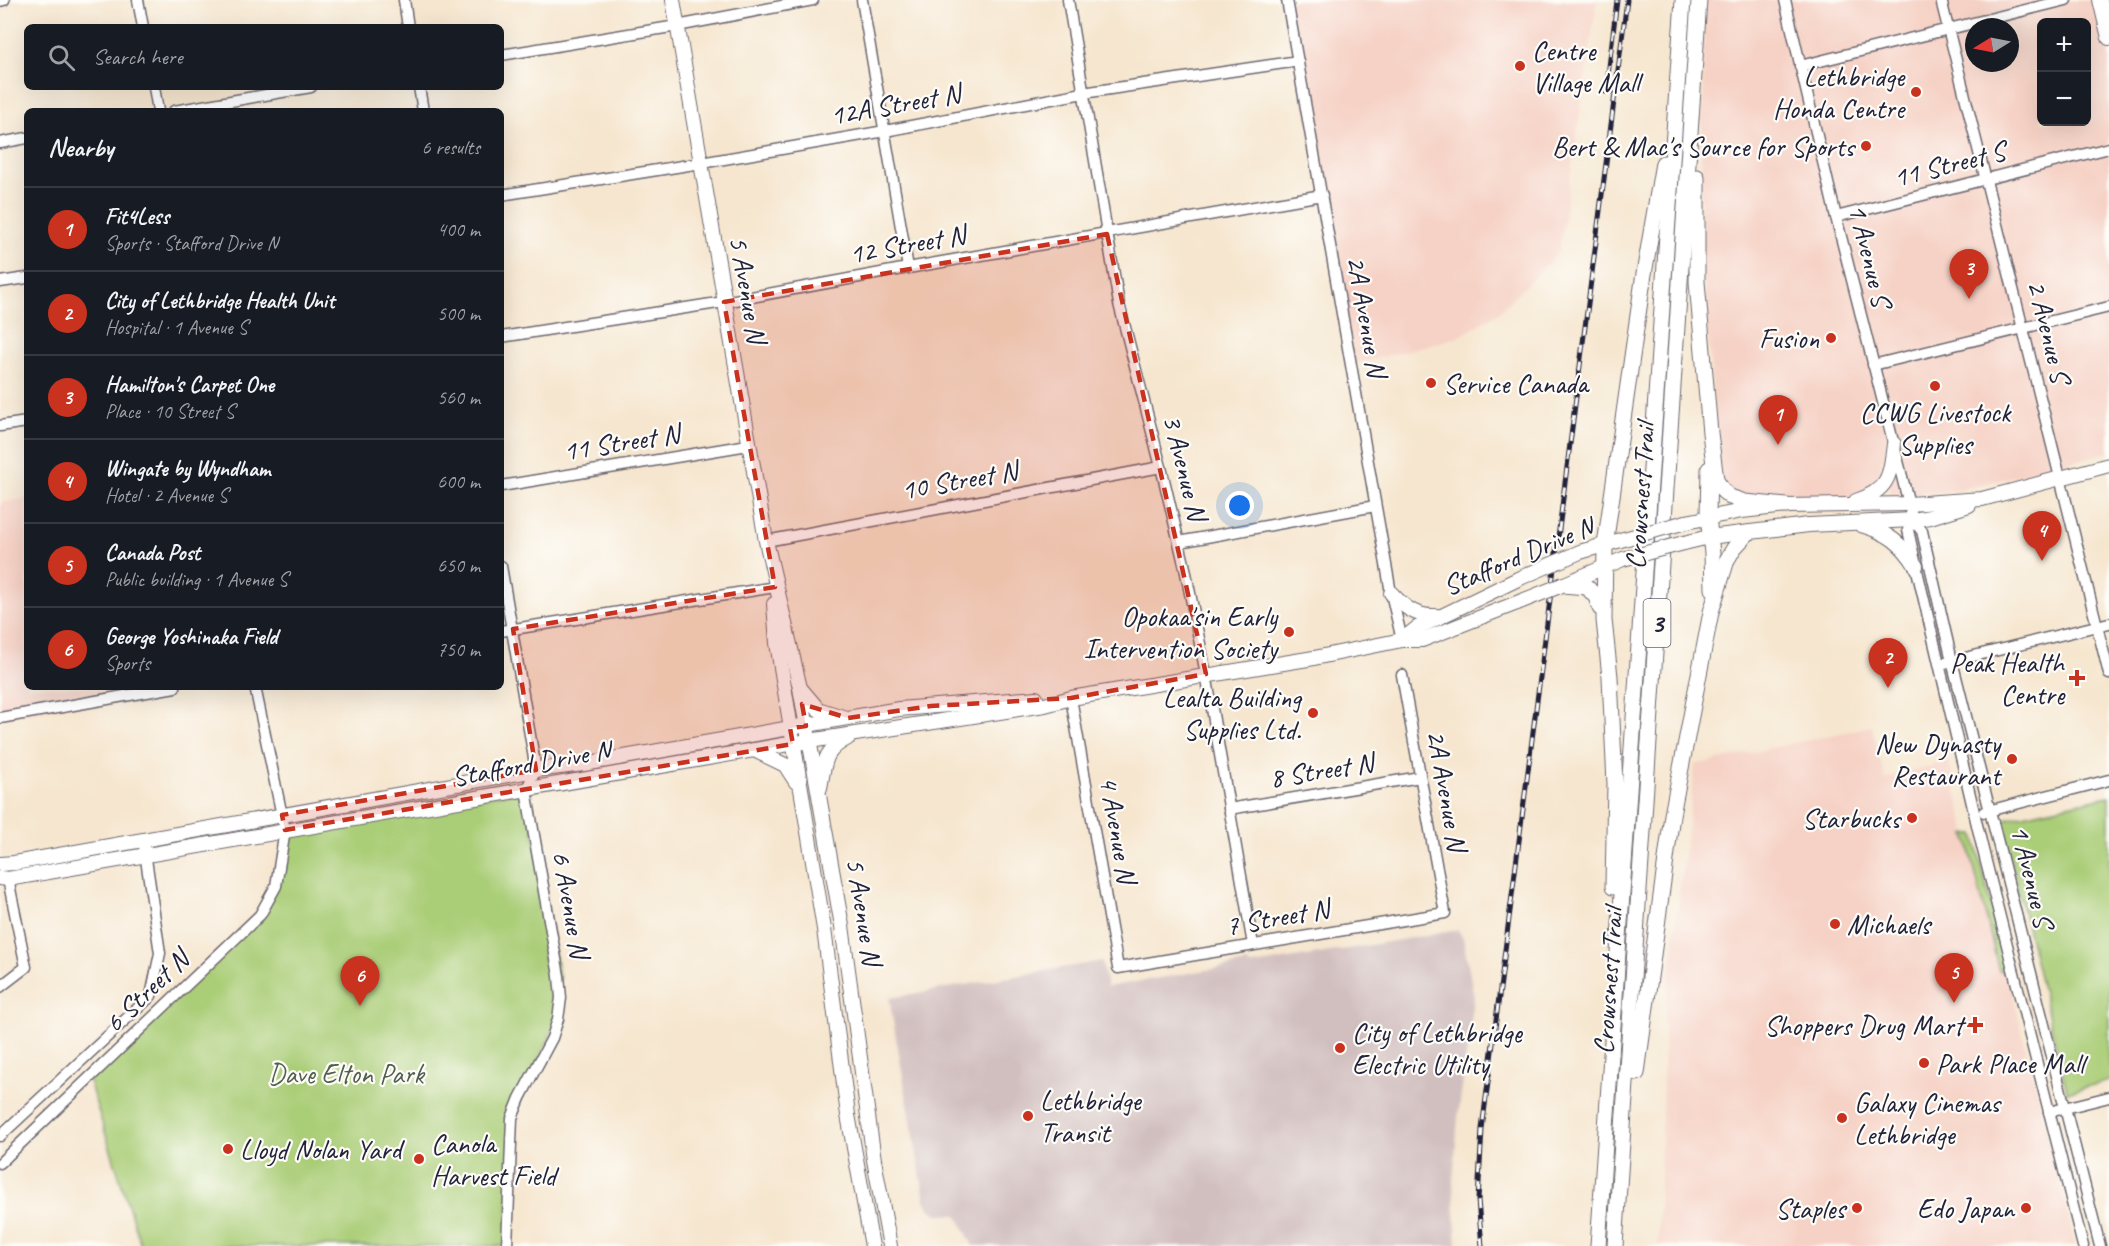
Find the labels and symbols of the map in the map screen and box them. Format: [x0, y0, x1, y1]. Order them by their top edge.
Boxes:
north arrow [1965, 18, 2019, 72]
place label: Centre Village Mall [1532, 33, 1645, 100]
marker: Centre Village Mall [1513, 59, 1527, 73]
place label: Lethbridge Honda Centre [1773, 59, 1906, 126]
street label: 12A Street N [828, 75, 966, 133]
marker: Lethbridge Honda Centre [1909, 85, 1923, 99]
place label: Bert & Mac's Source for Sports [1552, 129, 1856, 164]
street label: 11 Street S [1890, 132, 2013, 195]
marker: Bert & Mac's Source for Sports [1859, 139, 1873, 153]
street label: 1 Avenue S [1840, 200, 1901, 315]
street label: 12 Street N [847, 216, 972, 271]
street label: 5 Avenue N [721, 233, 775, 349]
pin: 3 [1950, 250, 1988, 299]
street label: 2A Avenue N [1339, 253, 1396, 383]
street label: 2 Avenue S [2019, 276, 2080, 391]
place label: Fusion [1759, 321, 1819, 356]
marker: Fusion [1824, 331, 1838, 345]
place label: Service Canada [1443, 366, 1590, 401]
marker: Service Canada [1424, 376, 1438, 390]
marker: CCWG Livestock Supplies [1928, 379, 1942, 393]
place label: CCWG Livestock Supplies [1860, 395, 2012, 462]
pin: 1 [1758, 396, 1798, 445]
street label: 3 Avenue N [1155, 411, 1216, 527]
street label: 11 Street N [561, 415, 685, 468]
street label: Crowsnest Trail [1617, 416, 1663, 570]
street label: 10 Street N [899, 452, 1024, 507]
your location [1225, 491, 1254, 520]
street label: Stafford Drive N [1437, 507, 1602, 603]
pin: 4 [2022, 512, 2062, 561]
place label: Opokaa'sin Early Intervention Society [1084, 599, 1279, 666]
road number: 3 [1644, 599, 1670, 647]
marker: Opokaa'sin Early Intervention Society [1282, 625, 1296, 639]
pin: 2 [1868, 638, 1908, 688]
place label: Peak Health Centre [1950, 645, 2066, 712]
marker: Peak Health Centre [2068, 669, 2086, 687]
place label: Lealta Building Supplies Ltd. [1163, 680, 1303, 747]
marker: Lealta Building Supplies Ltd. [1306, 706, 1320, 720]
place label: New Dynasty Restaurant [1875, 726, 2003, 793]
street label: 2A Avenue N [1419, 727, 1476, 857]
street label: Stafford Drive N [449, 731, 617, 794]
street label: 8 Street N [1267, 744, 1379, 795]
marker: New Dynasty Restaurant [2005, 752, 2019, 766]
street label: 4 Avenue N [1091, 773, 1145, 889]
place label: Starbucks [1802, 801, 1902, 836]
marker: Starbucks [1905, 811, 1919, 825]
street label: 1 Avenue S [2002, 821, 2063, 936]
street label: 6 Avenue N [544, 848, 598, 964]
street label: 5 Avenue N [838, 855, 890, 971]
street label: 7 Street N [1223, 890, 1335, 943]
street label: Crowsnest Trail [1585, 901, 1631, 1055]
place label: Michaels [1847, 907, 1932, 942]
marker: Michaels [1828, 917, 1842, 931]
street label: 6 Street N [96, 939, 199, 1040]
pin: 5 [1934, 954, 1974, 1003]
pin: 6 [340, 956, 380, 1006]
place label: Shoppers Drug Mart [1764, 1008, 1967, 1043]
place label: City of Lethbridge Electric Utility [1352, 1015, 1523, 1082]
marker: Shoppers Drug Mart [1968, 1018, 1982, 1032]
marker: City of Lethbridge Electric Utility [1333, 1041, 1347, 1055]
place label: Park Place Mall [1936, 1046, 2089, 1081]
park label: Dave Elton Park [268, 1056, 426, 1091]
marker: Park Place Mall [1917, 1056, 1931, 1070]
place label: Lethbridge Transit [1040, 1083, 1142, 1150]
place label: Galaxy Cinemas Lethbridge [1854, 1085, 2002, 1152]
marker: Lethbridge Transit [1021, 1109, 1035, 1123]
marker: Galaxy Cinemas Lethbridge [1835, 1111, 1849, 1125]
place label: Canola Harvest Field [431, 1126, 560, 1193]
place label: Lloyd Nolan Yard [240, 1132, 405, 1167]
marker: Lloyd Nolan Yard [221, 1142, 235, 1156]
marker: Canola Harvest Field [412, 1152, 426, 1166]
place label: Staples [1775, 1191, 1847, 1226]
place label: Edo Japan [1917, 1191, 2015, 1226]
marker: Staples [1850, 1201, 1864, 1215]
marker: Edo Japan [2019, 1201, 2033, 1215]

